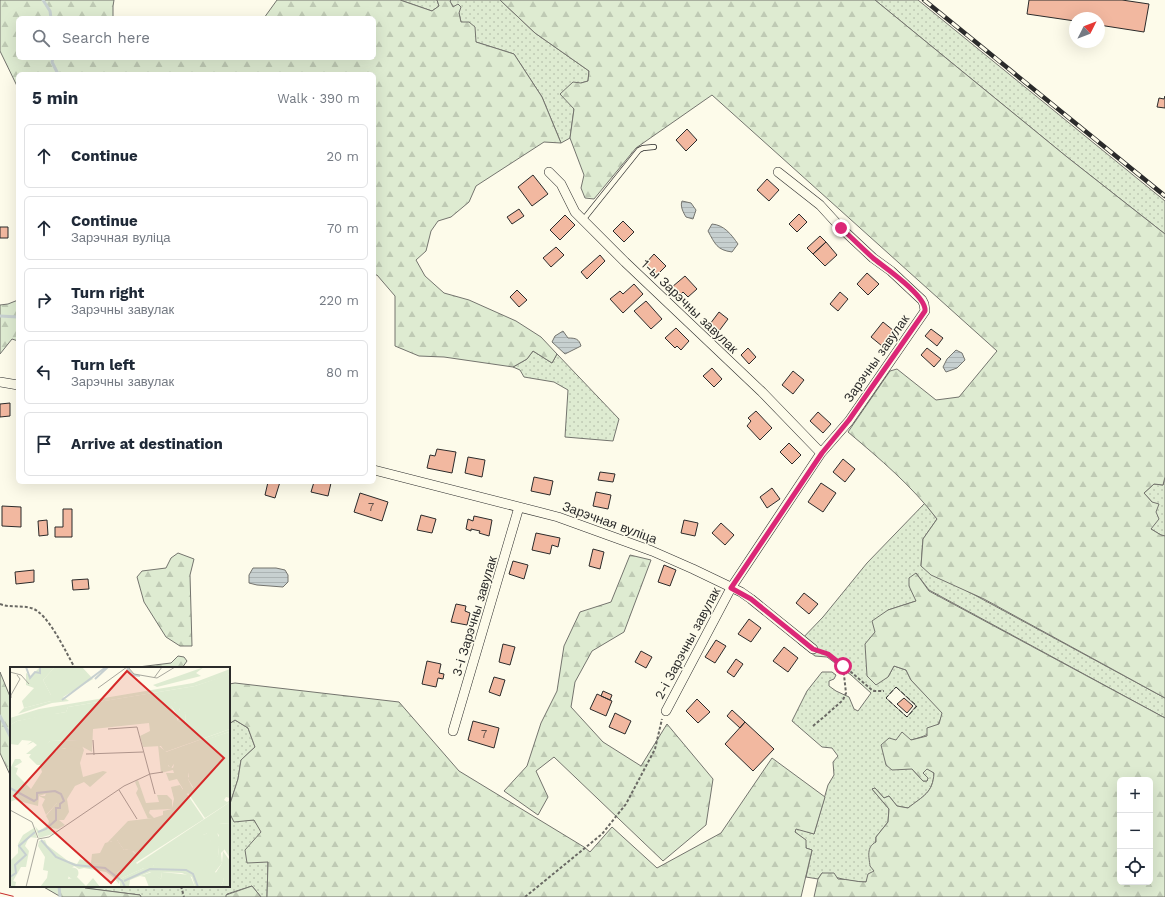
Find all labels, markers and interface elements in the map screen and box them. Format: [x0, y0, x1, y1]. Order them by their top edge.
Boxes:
north arrow [1069, 12, 1105, 48]
search box [16, 16, 376, 60]
icon: search [30, 27, 52, 49]
text: Search here [62, 29, 150, 47]
text: 5 min [32, 88, 78, 108]
text: Walk · 390 m [277, 91, 360, 106]
icon: ahead [33, 145, 55, 167]
text: Continue [71, 147, 138, 165]
text: 20 m [327, 149, 359, 164]
text: Continue [71, 212, 138, 230]
icon: ahead [33, 217, 55, 239]
route end [832, 219, 850, 237]
text: 70 m [327, 221, 359, 236]
text: Зарэчная вуліца [71, 230, 171, 245]
street label: 1-ы Зарэчны завулак [638, 256, 741, 357]
text: Turn right [71, 284, 144, 302]
icon: right [33, 289, 55, 311]
text: 220 m [319, 293, 359, 308]
text: Зарэчны завулак [71, 302, 174, 317]
street label: Зарэчны завулак [841, 311, 912, 405]
text: Turn left [71, 356, 135, 374]
icon: left [33, 361, 55, 383]
text: 80 m [326, 365, 359, 380]
text: Зарэчны завулак [71, 374, 174, 389]
icon: arrive [33, 433, 55, 455]
text: Arrive at destination [71, 435, 223, 453]
street label: Зарэчная вуліца [560, 498, 660, 547]
house number: 7 [368, 501, 374, 514]
street label: 3-і Зарэчны завулак [449, 554, 500, 678]
street label: 2-і Зарэчны завулак [652, 584, 723, 702]
route start [834, 657, 852, 675]
inset map [10, 667, 230, 887]
house number: 7 [481, 728, 487, 741]
map controls [1117, 777, 1153, 885]
button: + [1117, 777, 1153, 813]
button: − [1117, 813, 1153, 849]
button: locate [1117, 849, 1153, 885]

